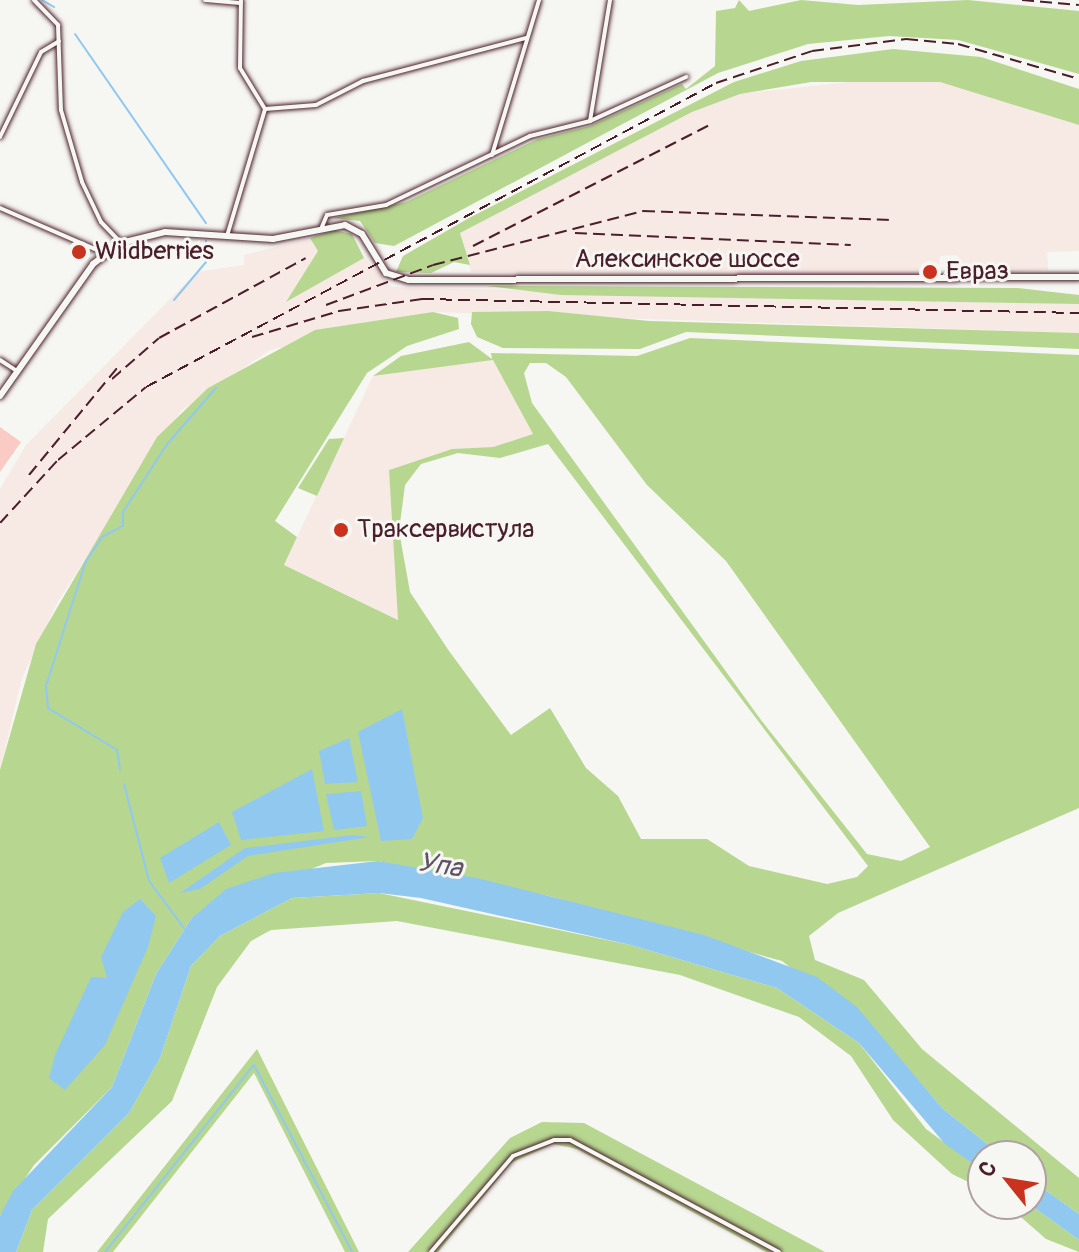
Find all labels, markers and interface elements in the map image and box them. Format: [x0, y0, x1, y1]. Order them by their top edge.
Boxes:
place label: Wildberries [95, 236, 214, 268]
marker: Wildberries [70, 243, 88, 261]
street label: Алексинское шоссе [574, 244, 800, 276]
place label: Евраз [946, 256, 1009, 288]
marker: Евраз [921, 263, 939, 281]
place label: Траксервистула [357, 514, 534, 546]
marker: Траксервистула [332, 521, 350, 539]
water label: Упа [416, 846, 464, 886]
north arrow [967, 1140, 1047, 1220]
text: С [972, 1156, 1003, 1182]

